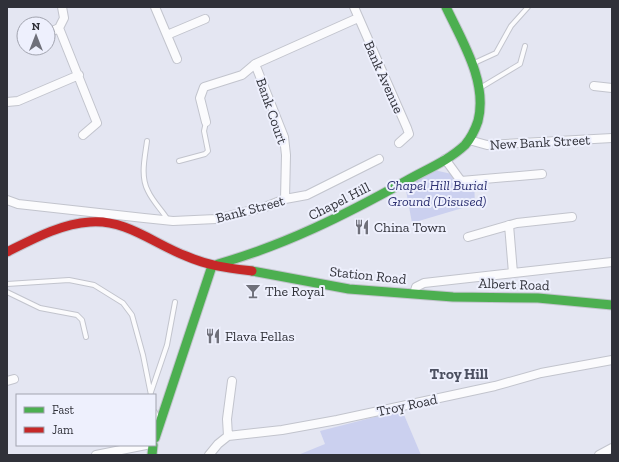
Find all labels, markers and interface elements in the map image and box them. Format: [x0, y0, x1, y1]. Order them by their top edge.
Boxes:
north arrow [16, 16, 56, 56]
text: N [32, 20, 41, 33]
street label: Bank Avenue [360, 38, 407, 116]
street label: Bank Court [252, 76, 291, 147]
street label: New Bank Street [489, 131, 592, 154]
park label: Chapel Hill Burial Ground (Disused) [387, 177, 487, 210]
street label: Chapel Hill [306, 179, 373, 224]
street label: Bank Street [214, 192, 287, 227]
restaurant icon: China Town [353, 218, 371, 236]
place label: China Town [374, 219, 446, 236]
street label: Station Road [329, 263, 407, 288]
street label: Albert Road [478, 275, 550, 294]
bar icon: The Royal [244, 282, 262, 300]
place label: The Royal [265, 283, 325, 300]
restaurant icon: Flava Fellas [204, 327, 222, 345]
place label: Flava Fellas [225, 328, 295, 345]
district label: Troy Hill [430, 365, 488, 383]
street label: Troy Road [375, 391, 439, 420]
legend [16, 394, 156, 446]
text: Fast [52, 403, 75, 417]
text: Jam [52, 423, 74, 437]

